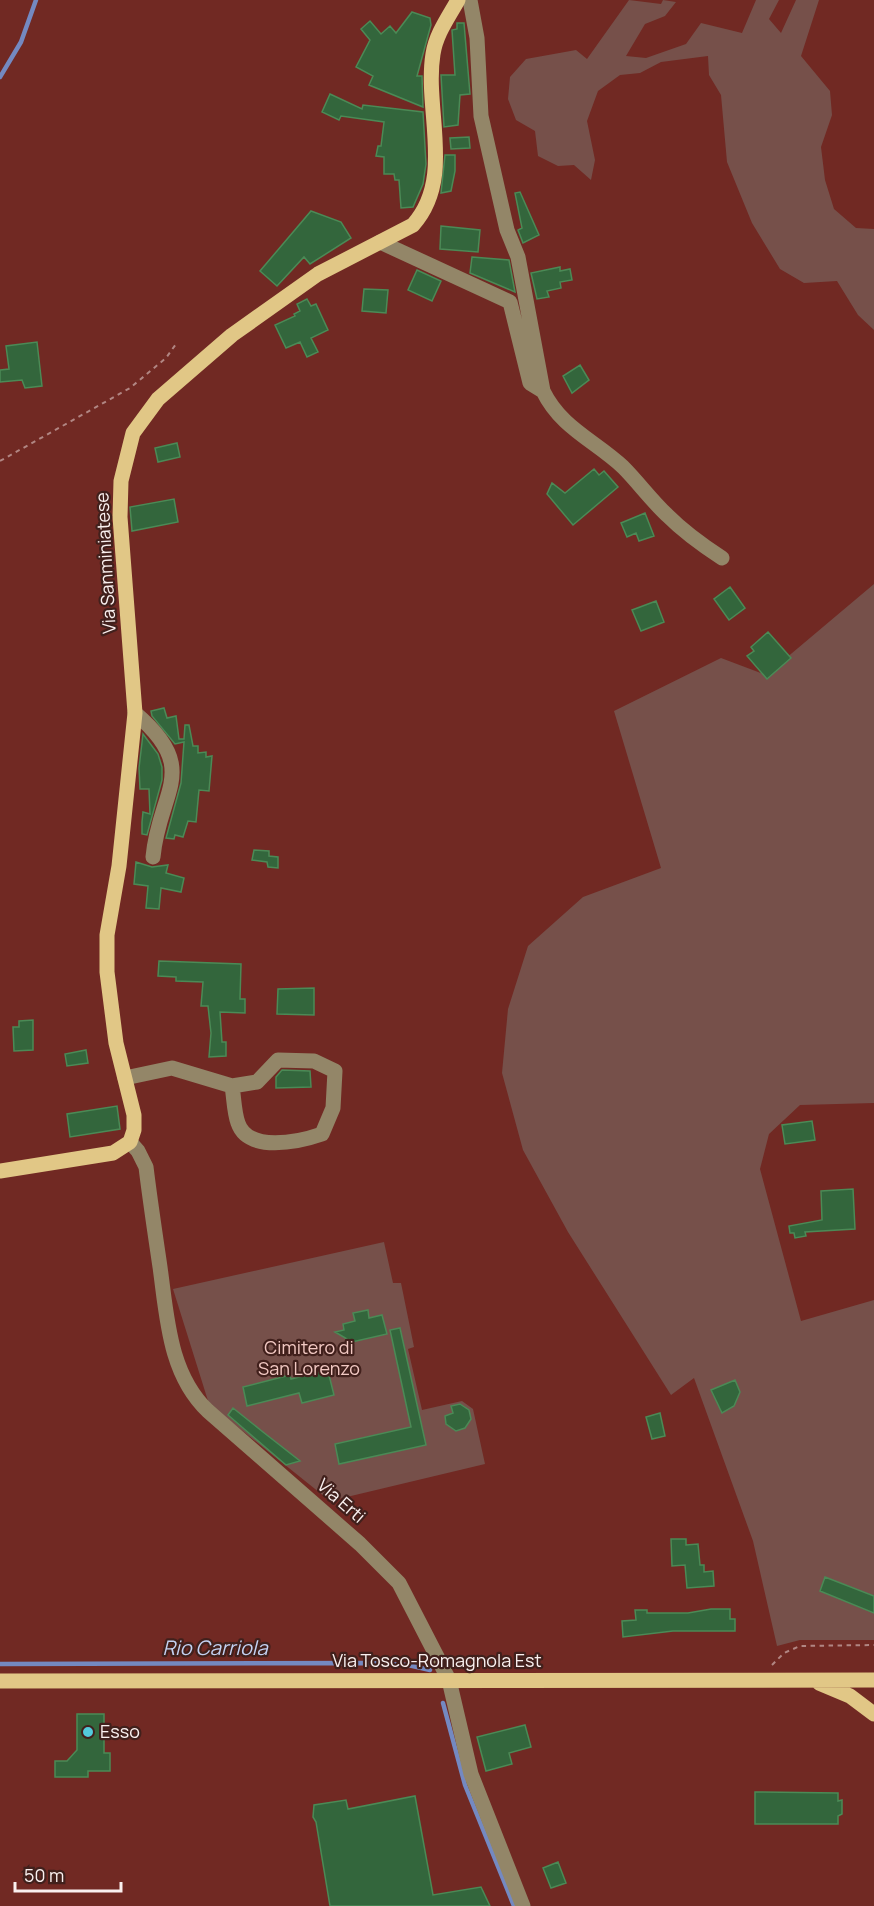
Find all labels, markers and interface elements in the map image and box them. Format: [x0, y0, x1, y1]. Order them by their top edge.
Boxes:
street label: Via Sanminiatese [89, 492, 121, 634]
park label: Cimitero di San Lorenzo [258, 1335, 360, 1380]
street label: Via Erti [312, 1473, 371, 1528]
water label: Rio Carriola [162, 1634, 269, 1661]
street label: Via Tosco-Romagnola Est [332, 1648, 542, 1672]
place label: Esso [100, 1719, 140, 1743]
marker: Esso [81, 1725, 95, 1739]
scale bar [15, 1855, 122, 1893]
text: 50 m [24, 1863, 64, 1887]

